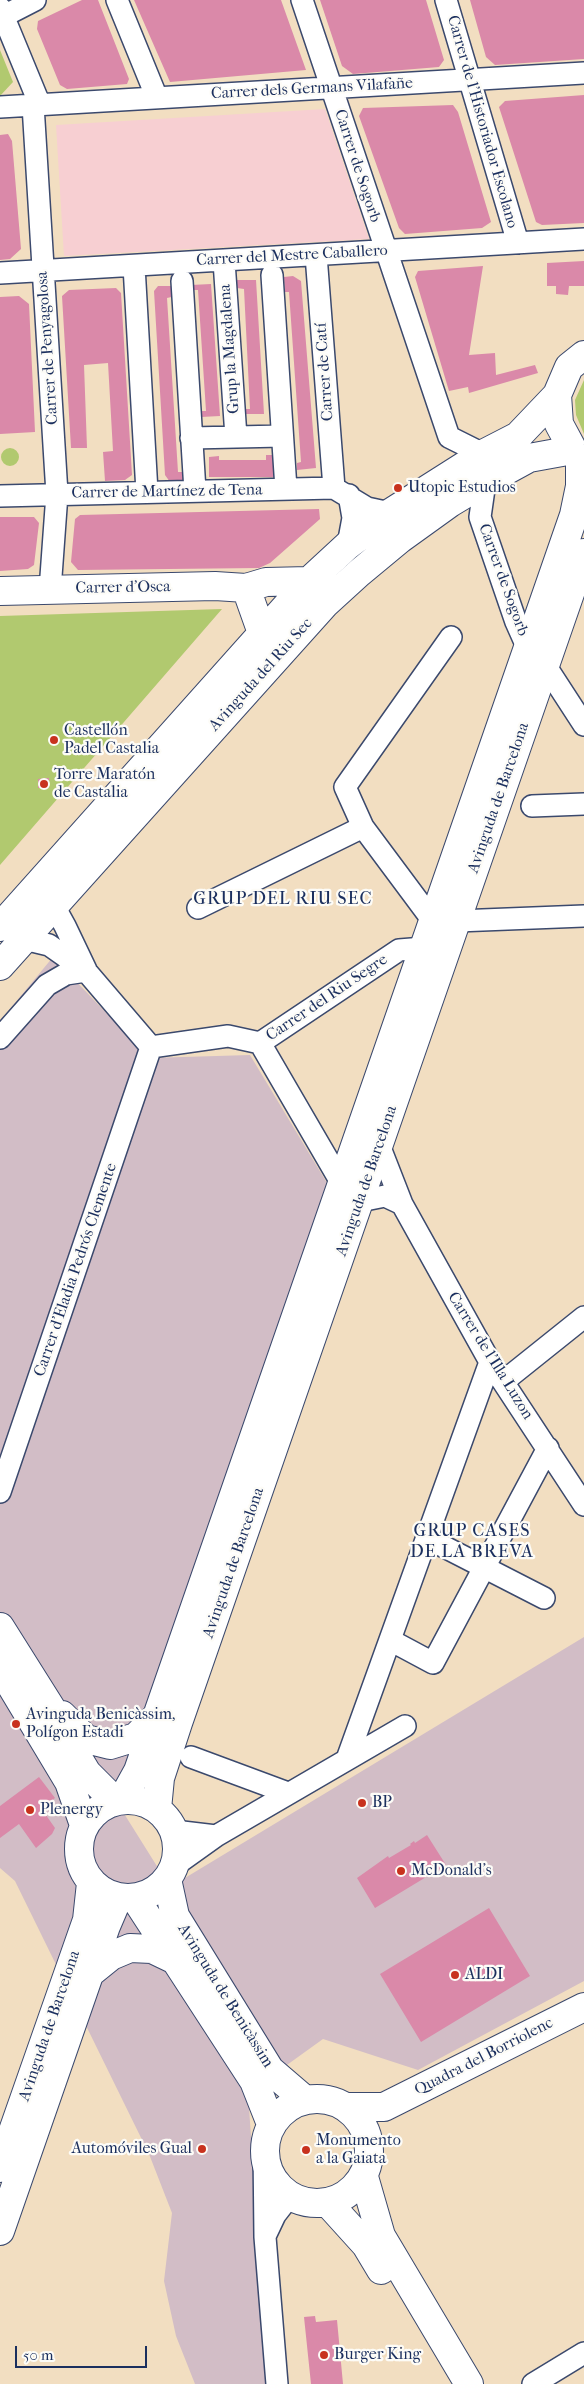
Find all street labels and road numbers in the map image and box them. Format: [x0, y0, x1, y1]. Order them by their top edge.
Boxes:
street label: Carrer de l'Historiador Escolano [442, 13, 522, 231]
street label: Carrer dels Germans Vilafañe [211, 74, 413, 104]
street label: Carrer de Sogorb [330, 107, 384, 225]
street label: Carrer del Mestre Caballero [196, 241, 388, 271]
street label: Carrer de Penyagolosa [33, 271, 63, 425]
street label: Grup la Magdalena [216, 283, 244, 415]
street label: Carrer de Catí [312, 322, 338, 422]
street label: Carrer de Martínez de Tena [71, 481, 263, 503]
street label: Carrer de Sogorb [474, 521, 532, 639]
street label: Carrer d'Osca [75, 578, 171, 598]
street label: Avinguda del Riu Sec [205, 614, 317, 736]
street label: Avinguda de Barcelona [464, 720, 534, 876]
street label: Carrer del Riu Segre [263, 950, 391, 1046]
street label: Avinguda de Barcelona [332, 1103, 402, 1259]
street label: Carrer d'Eladia Pedrós Clemente [30, 1161, 122, 1379]
street label: Carrer de l'Illa Luzon [443, 1289, 537, 1423]
street label: Avinguda de Barcelona [199, 1485, 269, 1641]
street label: Avinguda de Benicàssim [173, 1921, 277, 2071]
street label: Avinguda de Barcelona [15, 1948, 85, 2104]
street label: Quadra del Borriolenc [412, 2014, 556, 2100]

